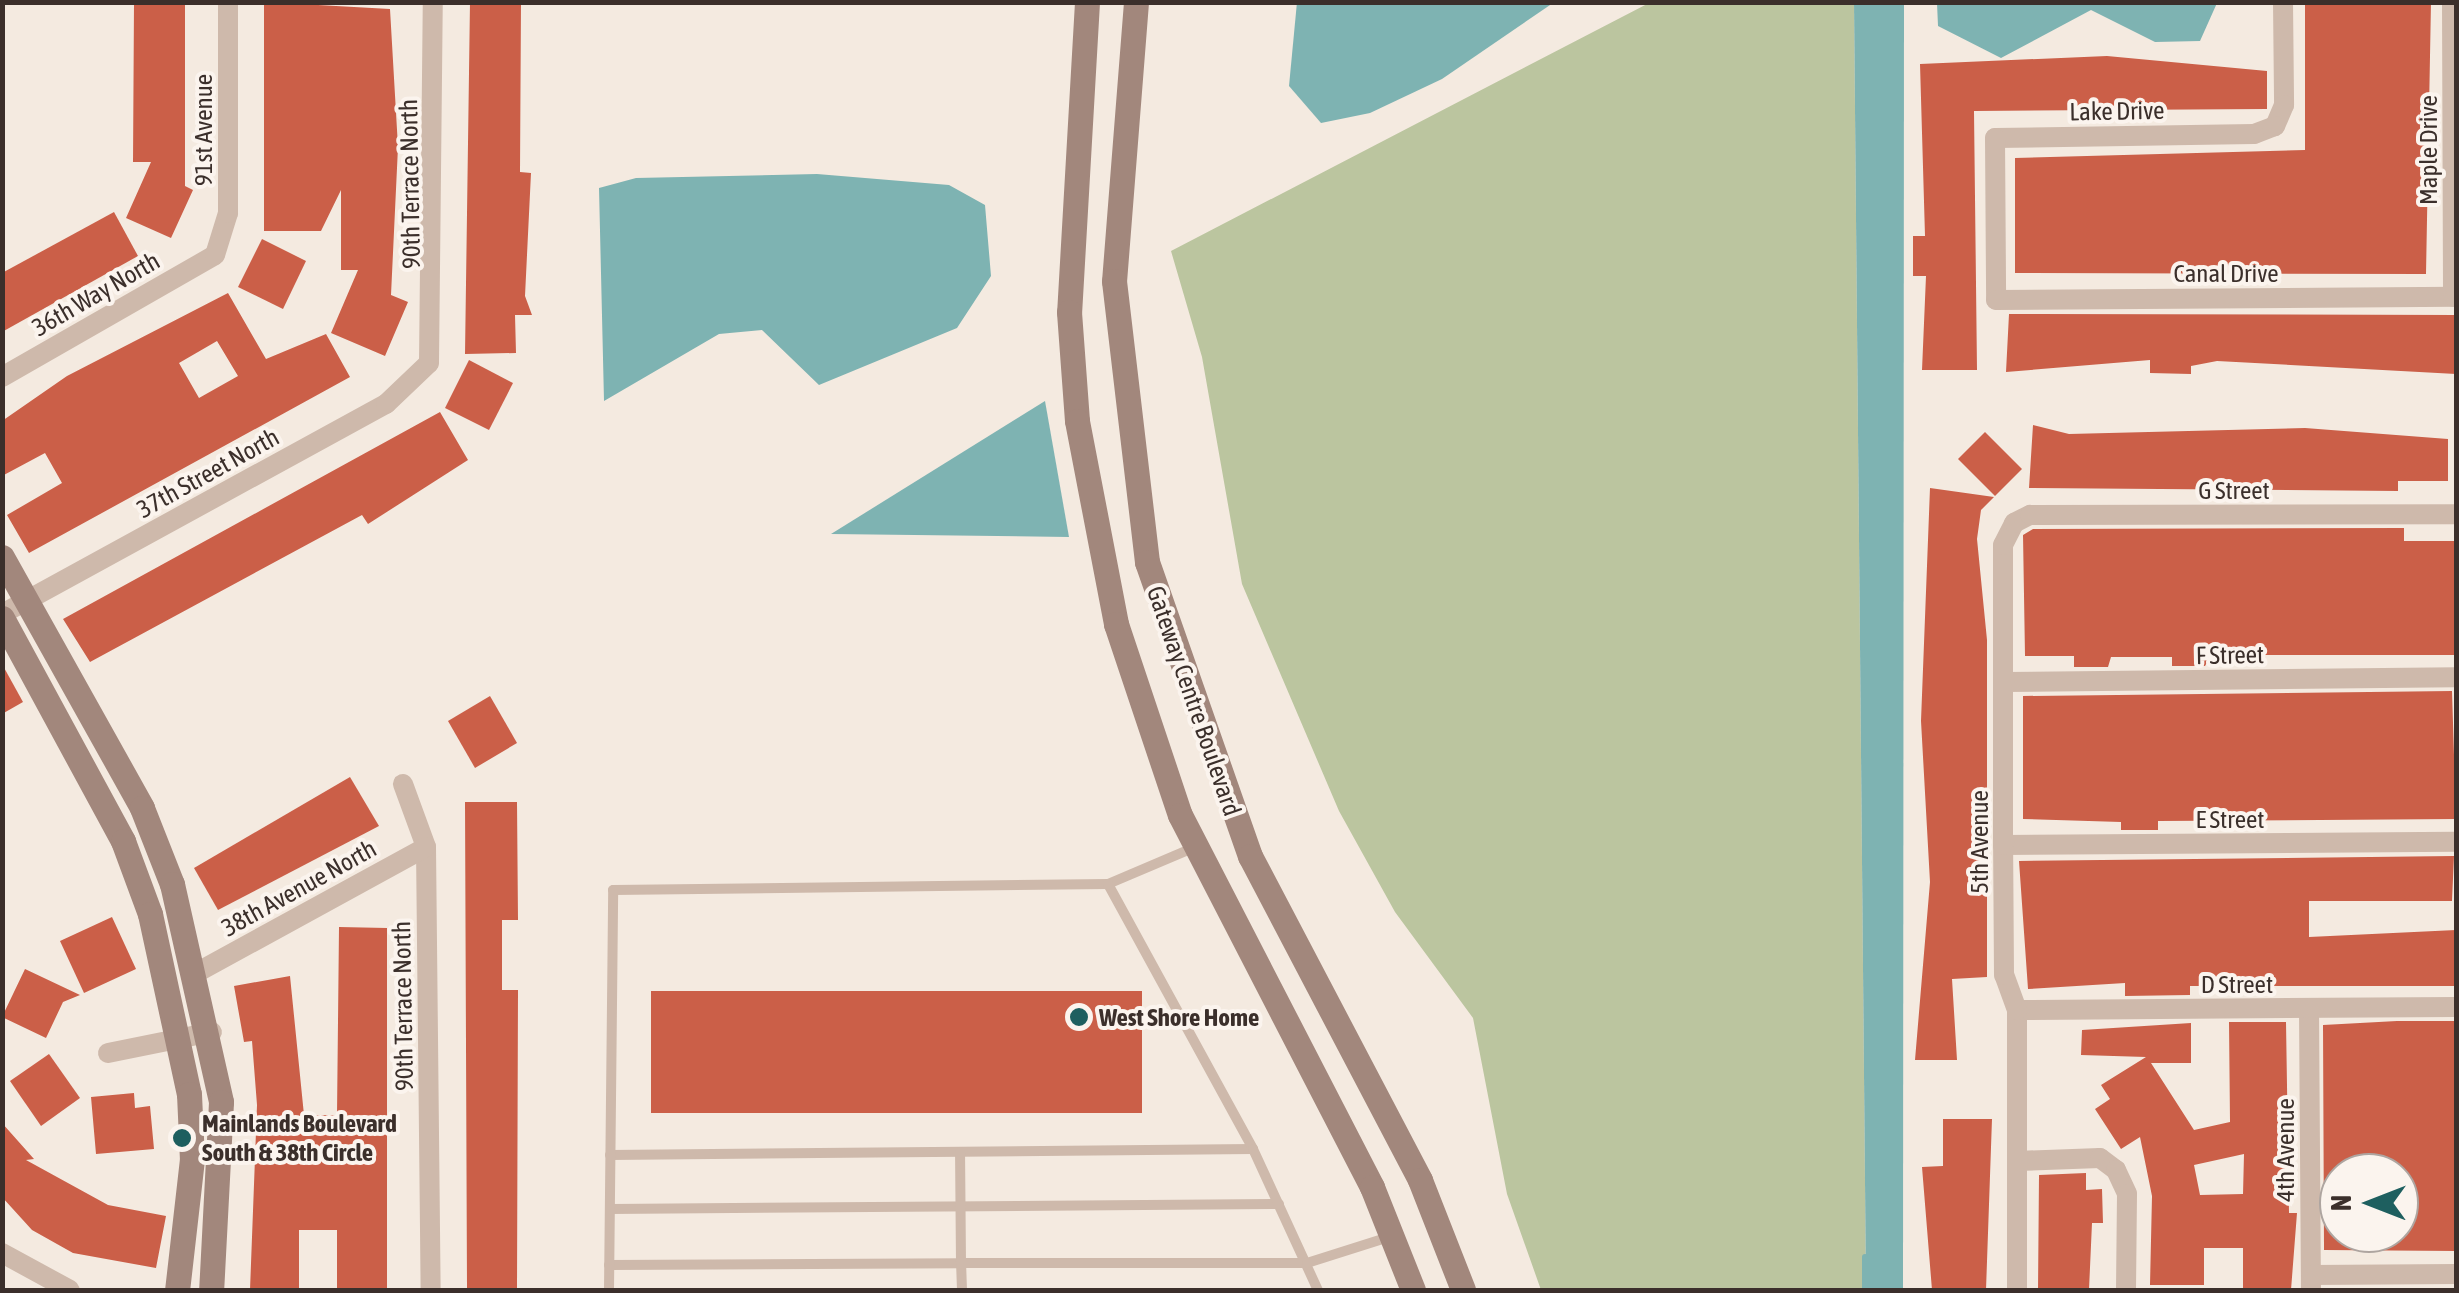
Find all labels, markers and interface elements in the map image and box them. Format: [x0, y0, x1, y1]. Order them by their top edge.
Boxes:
street label: 91st Avenue [188, 74, 218, 186]
street label: Lake Drive [2069, 95, 2165, 127]
street label: Maple Drive [2413, 95, 2443, 205]
street label: 90th Terrace North [394, 99, 426, 269]
street label: 36th Way North [27, 246, 165, 342]
street label: Canal Drive [2173, 258, 2279, 288]
street label: 37th Street North [132, 422, 284, 524]
street label: G Street [2198, 475, 2270, 505]
street label: Gateway Centre Boulevard [1141, 582, 1247, 820]
street label: F Street [2196, 639, 2264, 671]
street label: 5th Avenue [1964, 790, 1994, 894]
street label: E Street [2196, 804, 2264, 834]
street label: 38th Avenue North [217, 833, 381, 943]
street label: 90th Terrace North [387, 921, 419, 1091]
street label: D Street [2201, 969, 2273, 999]
place label: West Shore Home [1099, 1002, 1259, 1032]
marker: West Shore Home [1068, 1006, 1090, 1028]
street label: 4th Avenue [2270, 1098, 2300, 1202]
place label: Mainlands Boulevard South & 38th Circle [202, 1109, 397, 1168]
marker: Mainlands Boulevard South & 38th Circle [171, 1127, 193, 1149]
north arrow [2319, 1153, 2419, 1253]
text: N [2325, 1195, 2357, 1211]

